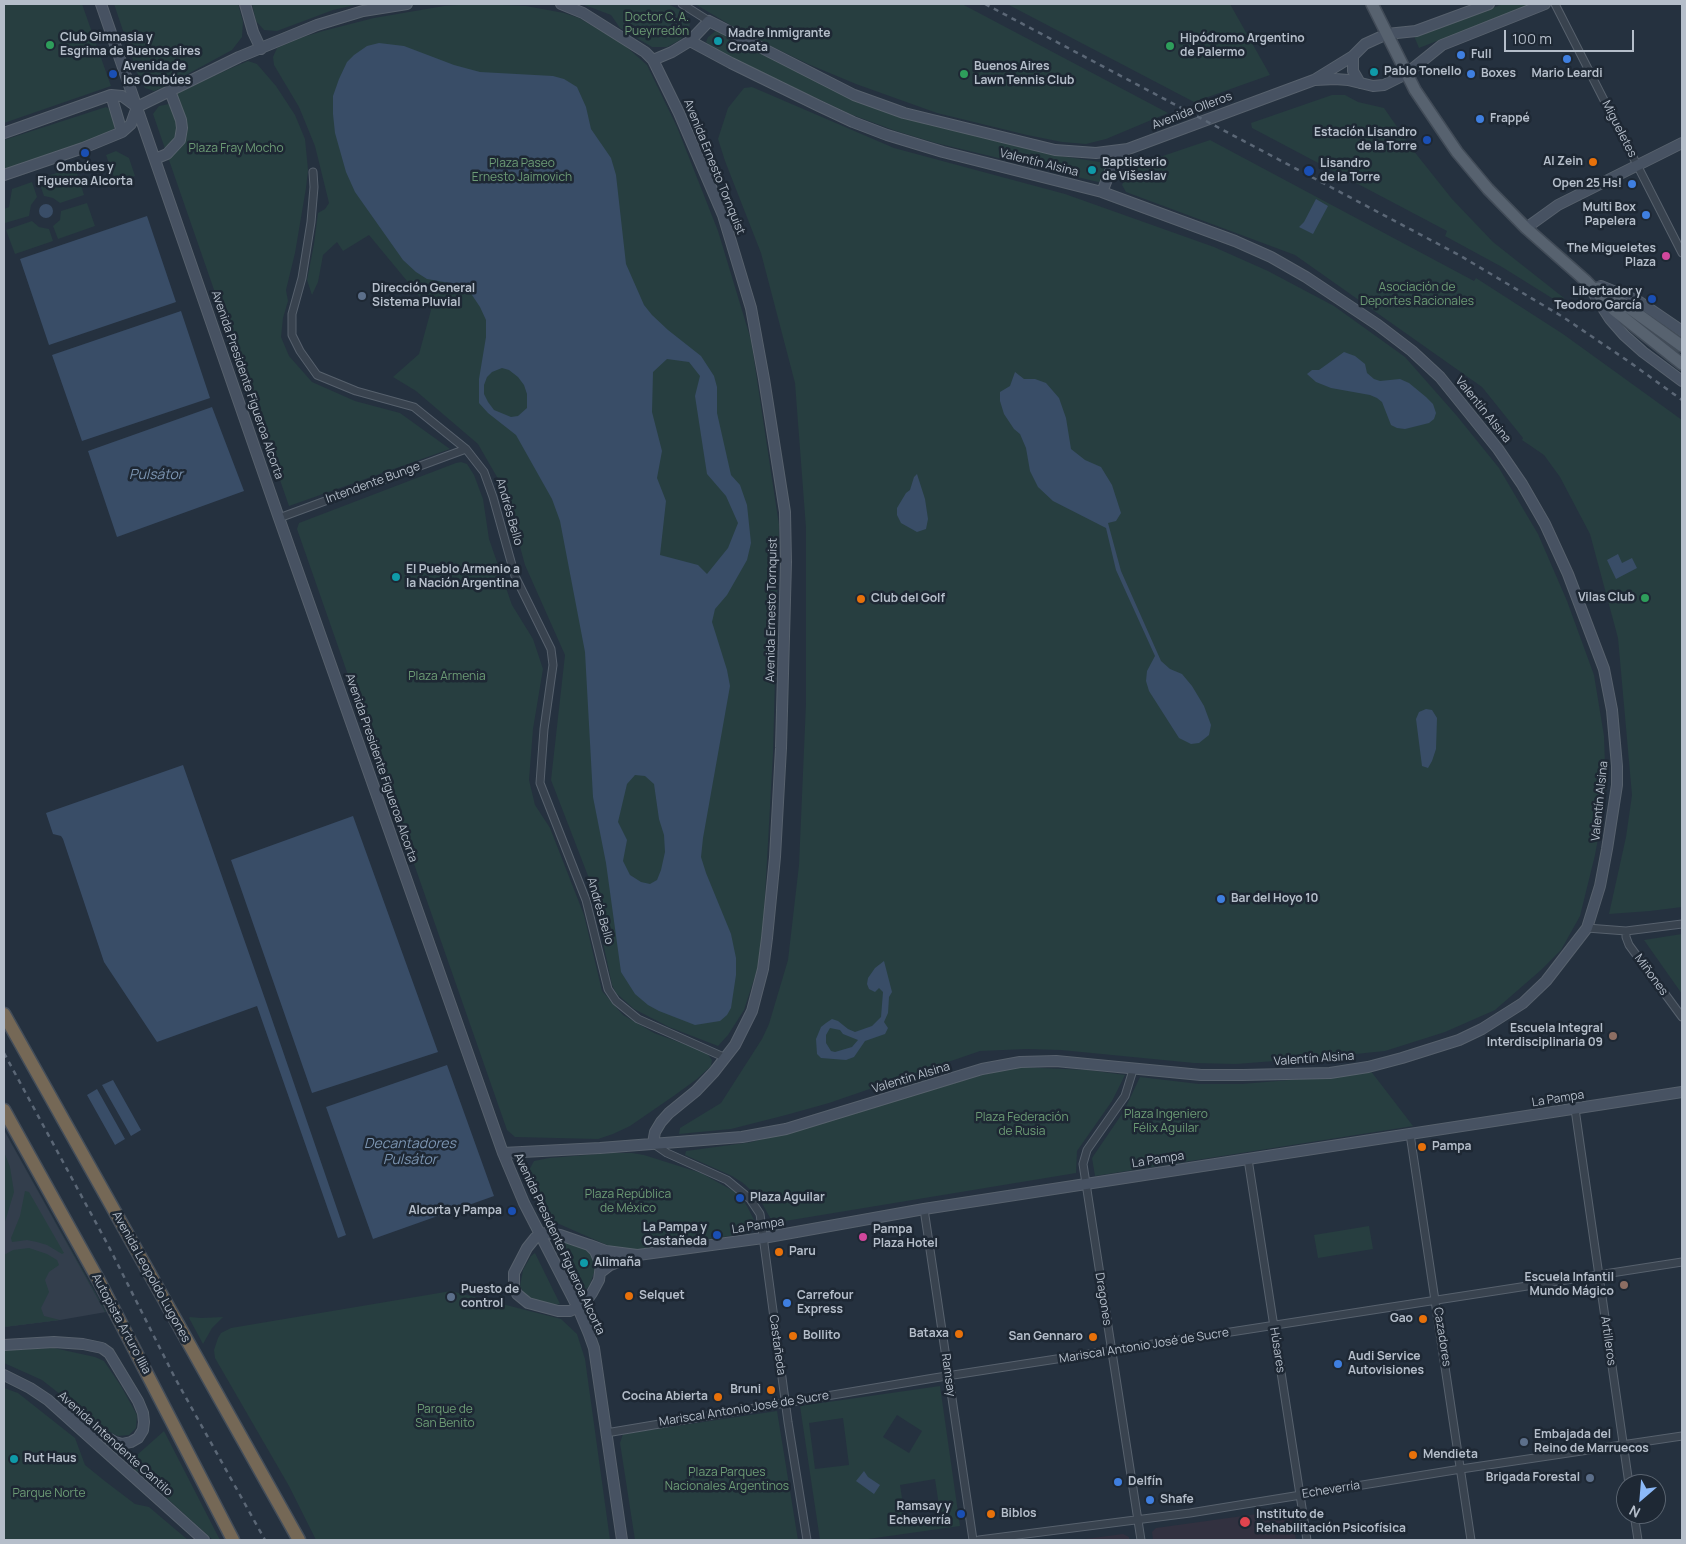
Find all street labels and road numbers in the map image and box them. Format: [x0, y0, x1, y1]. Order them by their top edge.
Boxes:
street label: Avenida Olleros [1150, 89, 1234, 133]
street label: Avenida Ernesto Tornquist [680, 97, 748, 237]
street label: Migueletes [1599, 98, 1639, 160]
street label: Valentín Alsina [998, 146, 1080, 180]
street label: Avenida Presidente Figueroa Alcorta [208, 289, 286, 481]
street label: Valentín Alsina [1452, 374, 1514, 446]
street label: Intendente Bunge [324, 459, 422, 507]
street label: Andrés Bello [493, 477, 525, 547]
street label: Avenida Ernesto Tornquist [764, 538, 780, 682]
street label: Avenida Presidente Figueroa Alcorta [342, 672, 420, 864]
street label: Valentín Alsina [1589, 760, 1611, 842]
street label: Andrés Bello [584, 876, 616, 946]
street label: Miñones [1631, 952, 1671, 998]
street label: Valentín Alsina [1273, 1049, 1355, 1069]
street label: Valentín Alsina [870, 1059, 952, 1097]
street label: La Pampa [1531, 1088, 1585, 1110]
street label: La Pampa [1131, 1149, 1185, 1171]
street label: Avenida Presidente Figueroa Alcorta [510, 1151, 608, 1337]
street label: Avenida Leopoldo Lugones [109, 1209, 193, 1345]
street label: La Pampa [731, 1215, 785, 1237]
street label: Autopista Arturo Illia [88, 1271, 154, 1377]
street label: Dragones [1092, 1271, 1114, 1327]
street label: Cazadores [1430, 1306, 1454, 1368]
street label: Castañeda [766, 1314, 788, 1376]
street label: Artilleros [1597, 1315, 1619, 1367]
street label: Mariscal Antonio José de Sucre [1058, 1325, 1230, 1367]
street label: Húsares [1266, 1326, 1288, 1374]
street label: Ramsay [938, 1353, 958, 1397]
street label: Mariscal Antonio José de Sucre [658, 1388, 830, 1430]
street label: Avenida Intendente Cantilo [55, 1389, 175, 1499]
street label: Echeverría [1301, 1478, 1361, 1502]

